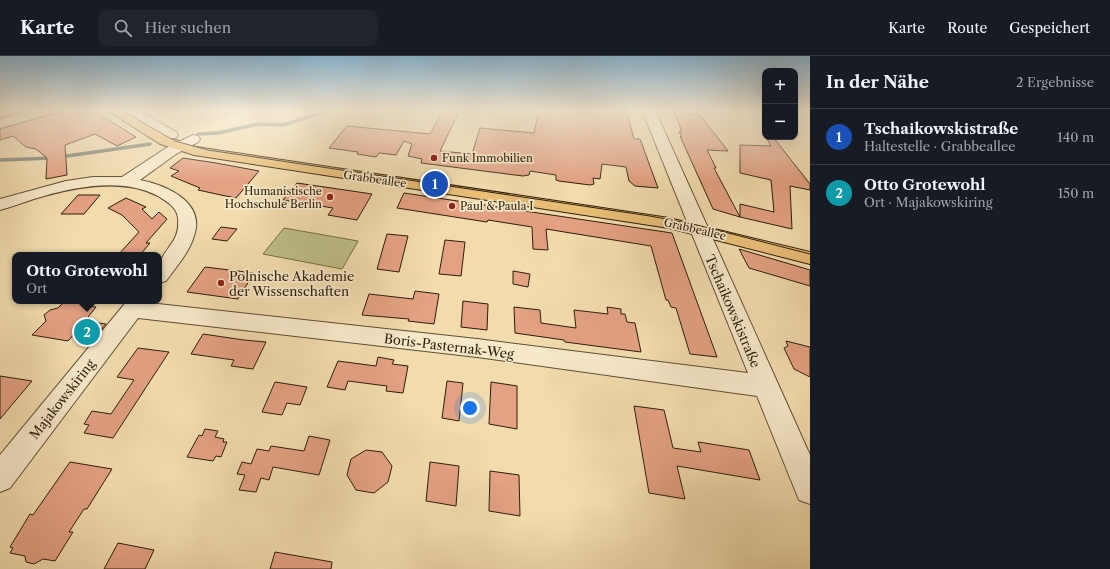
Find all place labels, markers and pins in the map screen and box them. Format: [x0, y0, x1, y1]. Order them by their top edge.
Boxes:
place label: Funk Immobilien [442, 151, 533, 165]
marker: Funk Immobilien [429, 153, 439, 163]
pin: 1 [422, 169, 448, 199]
place label: Humanistische Hochschule Berlin [225, 184, 322, 211]
marker: Humanistische Hochschule Berlin [325, 192, 335, 202]
place label: Paul & Paula I [460, 199, 533, 213]
marker: Paul & Paula I [447, 201, 457, 211]
place label: Polnische Akademie der Wissenschaften [229, 268, 354, 299]
marker: Polnische Akademie der Wissenschaften [216, 278, 226, 288]
pin: 2 [74, 317, 100, 347]

